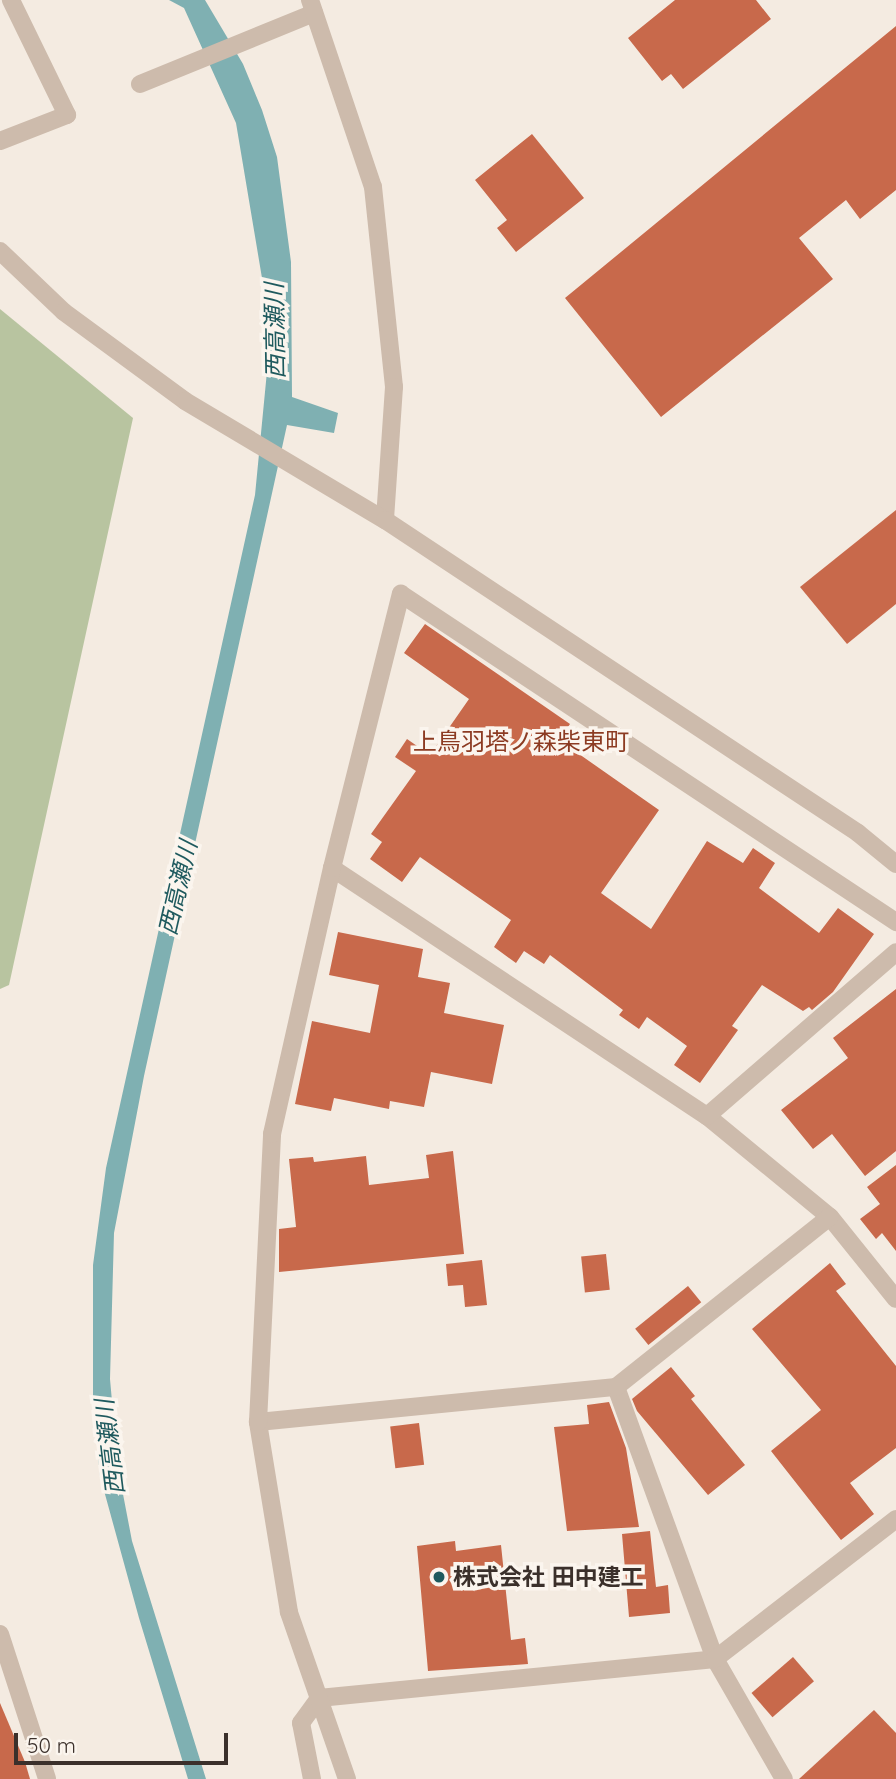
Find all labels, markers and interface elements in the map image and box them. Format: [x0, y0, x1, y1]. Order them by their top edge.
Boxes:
water label: 西高瀬川 [260, 283, 290, 379]
district label: 上鳥羽塔ノ森柴東町 [413, 728, 629, 756]
water label: 西高瀬川 [153, 838, 203, 938]
water label: 西高瀬川 [90, 1398, 130, 1496]
place label: 株式会社 田中建工 [453, 1563, 643, 1591]
marker: 株式会社 田中建工 [431, 1569, 447, 1585]
scale bar [18, 1720, 231, 1764]
text: 50 m [27, 1732, 76, 1758]

